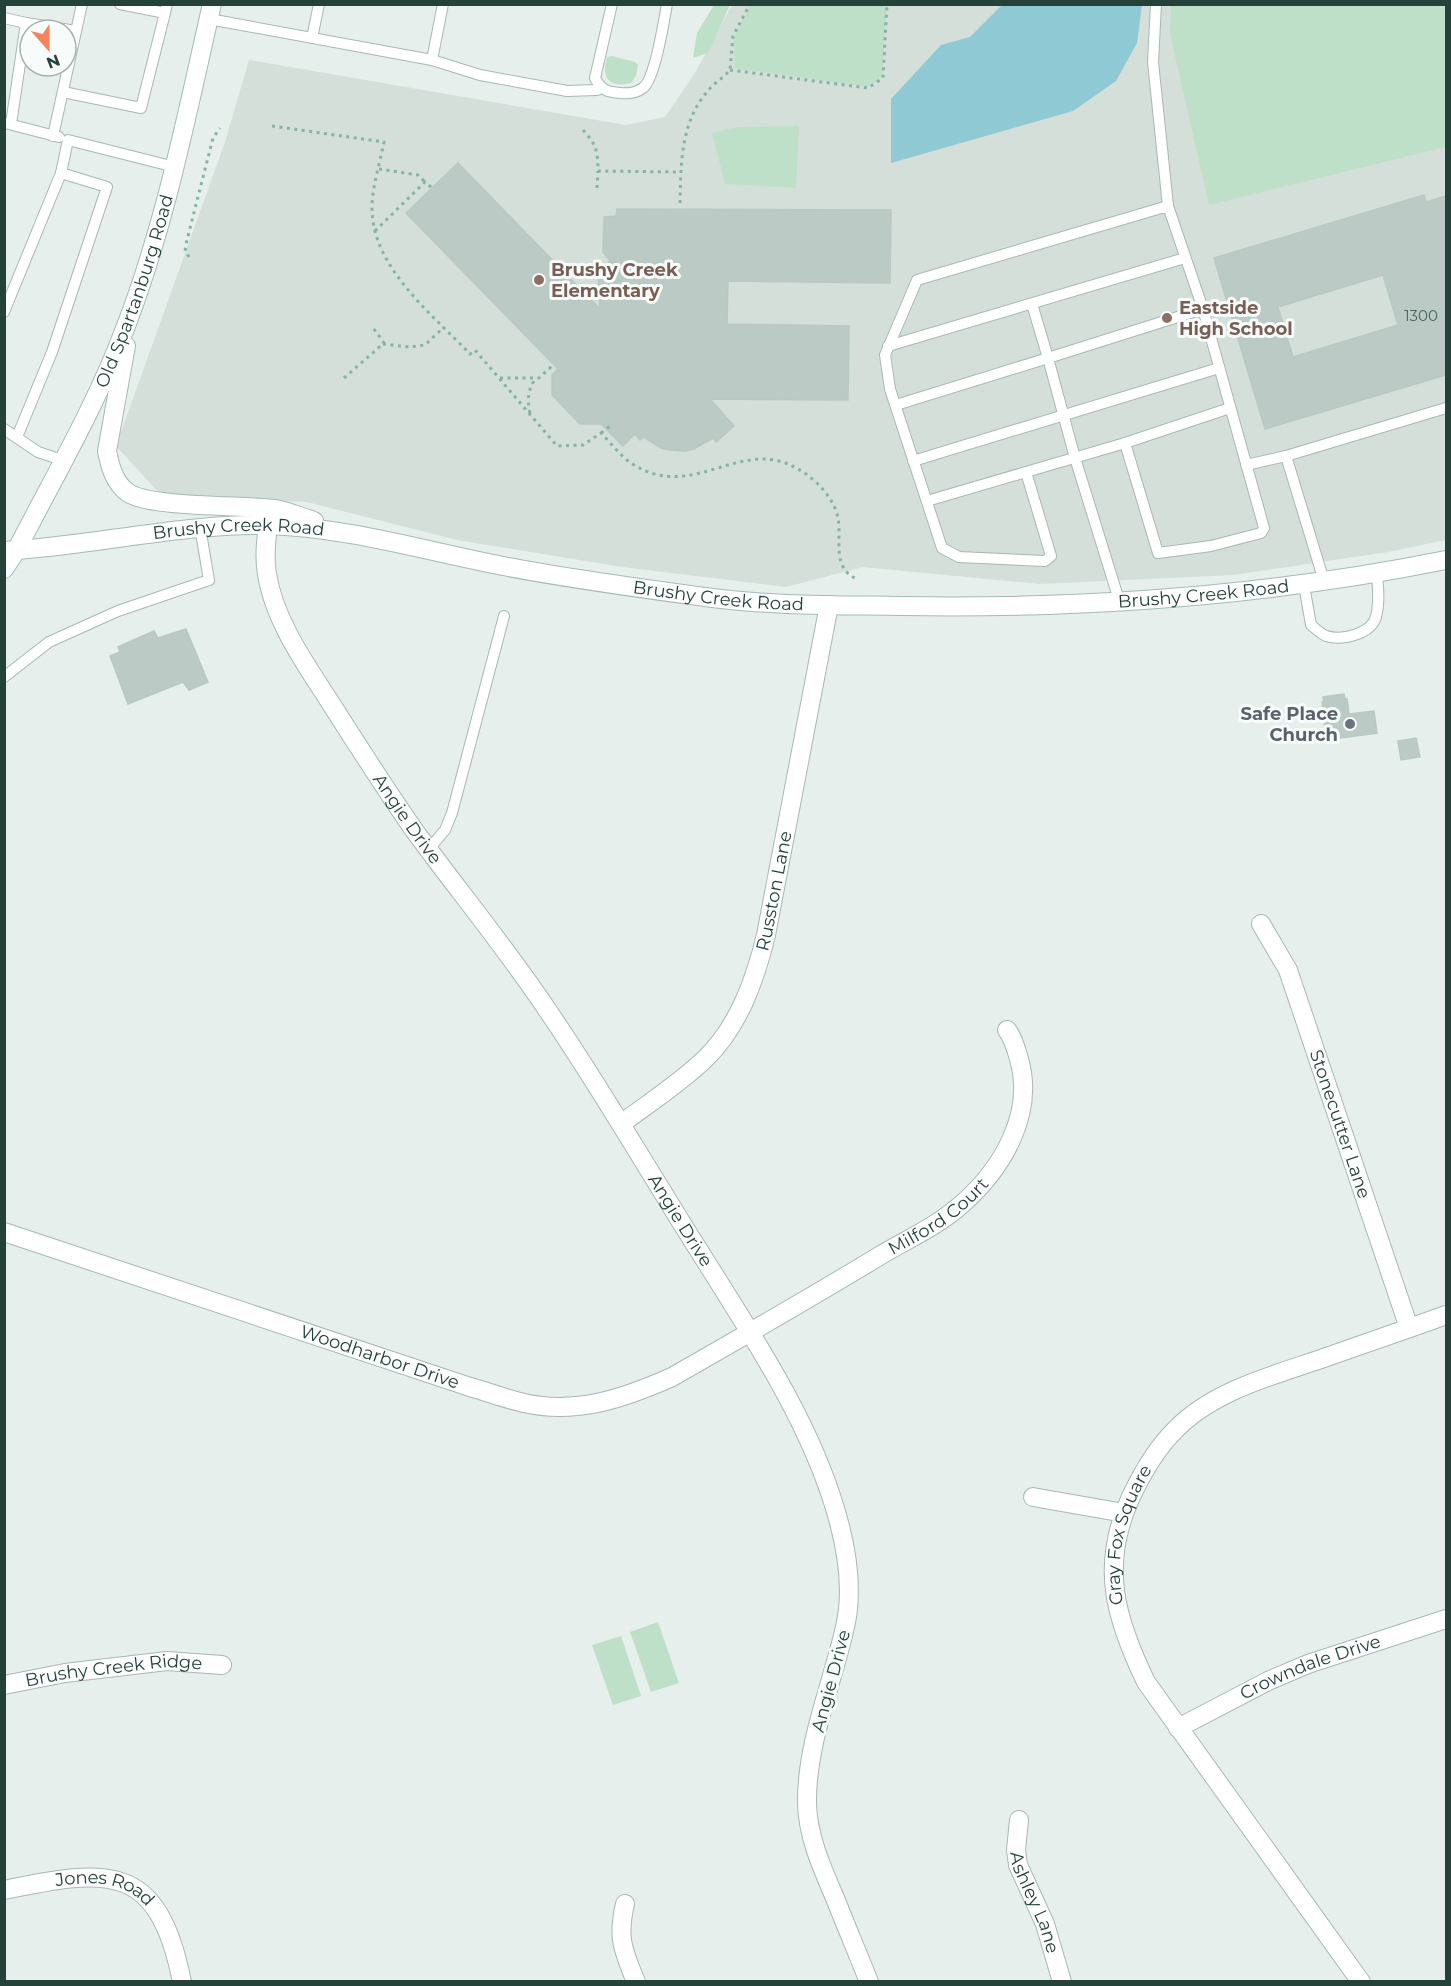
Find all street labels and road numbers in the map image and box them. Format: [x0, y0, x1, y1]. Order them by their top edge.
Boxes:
street label: Old Spartanburg Road [90, 192, 178, 391]
street label: Brushy Creek Road [151, 514, 326, 544]
street label: Brushy Creek Road [1117, 575, 1290, 613]
street label: Brushy Creek Road [631, 576, 804, 616]
street label: Angie Drive [368, 770, 447, 868]
street label: Russton Lane [751, 829, 797, 954]
street label: Stonecutter Lane [1305, 1047, 1375, 1202]
street label: Angie Drive [643, 1170, 717, 1271]
street label: Milford Court [884, 1173, 993, 1260]
street label: Woodharbor Drive [297, 1320, 462, 1394]
street label: Gray Fox Square [1103, 1461, 1157, 1607]
street label: Angie Drive [807, 1627, 855, 1735]
street label: Crowndale Drive [1236, 1630, 1383, 1705]
street label: Brushy Creek Ridge [23, 1650, 203, 1692]
street label: Ashley Lane [1005, 1850, 1064, 1956]
street label: Jones Road [53, 1866, 159, 1911]

